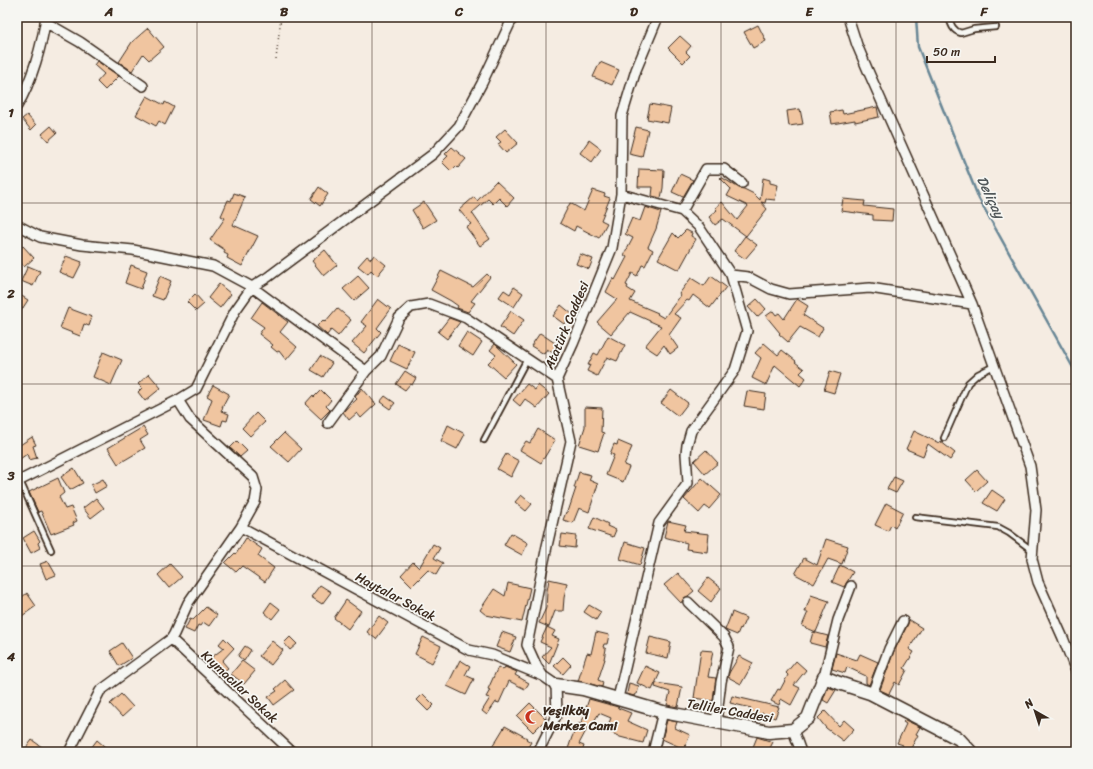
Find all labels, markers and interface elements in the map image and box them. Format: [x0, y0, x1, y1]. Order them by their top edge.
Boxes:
text: A [104, 0, 113, 23]
text: B [280, 0, 289, 23]
text: C [454, 0, 464, 23]
text: D [630, 0, 638, 23]
text: E [805, 0, 814, 23]
text: F [979, 0, 988, 23]
scale bar [927, 38, 995, 64]
text: 50 m [933, 41, 960, 63]
text: 1 [8, 101, 14, 124]
water label: Deliçay [970, 172, 1012, 224]
street label: Atatürk Caddesi [537, 277, 595, 374]
text: 2 [6, 282, 15, 305]
text: 3 [6, 464, 15, 487]
street label: Haytalar Sokak [351, 565, 440, 627]
street label: Kıymacılar Sokak [196, 644, 284, 729]
text: 4 [6, 645, 16, 668]
north arrow [1015, 691, 1055, 731]
street label: Telliler Caddesi [685, 692, 775, 729]
text: N [1019, 694, 1038, 714]
place label: Yeşilköy Merkez Cami [542, 699, 618, 737]
mosque icon: Yeşilköy Merkez Cami [524, 709, 540, 725]

